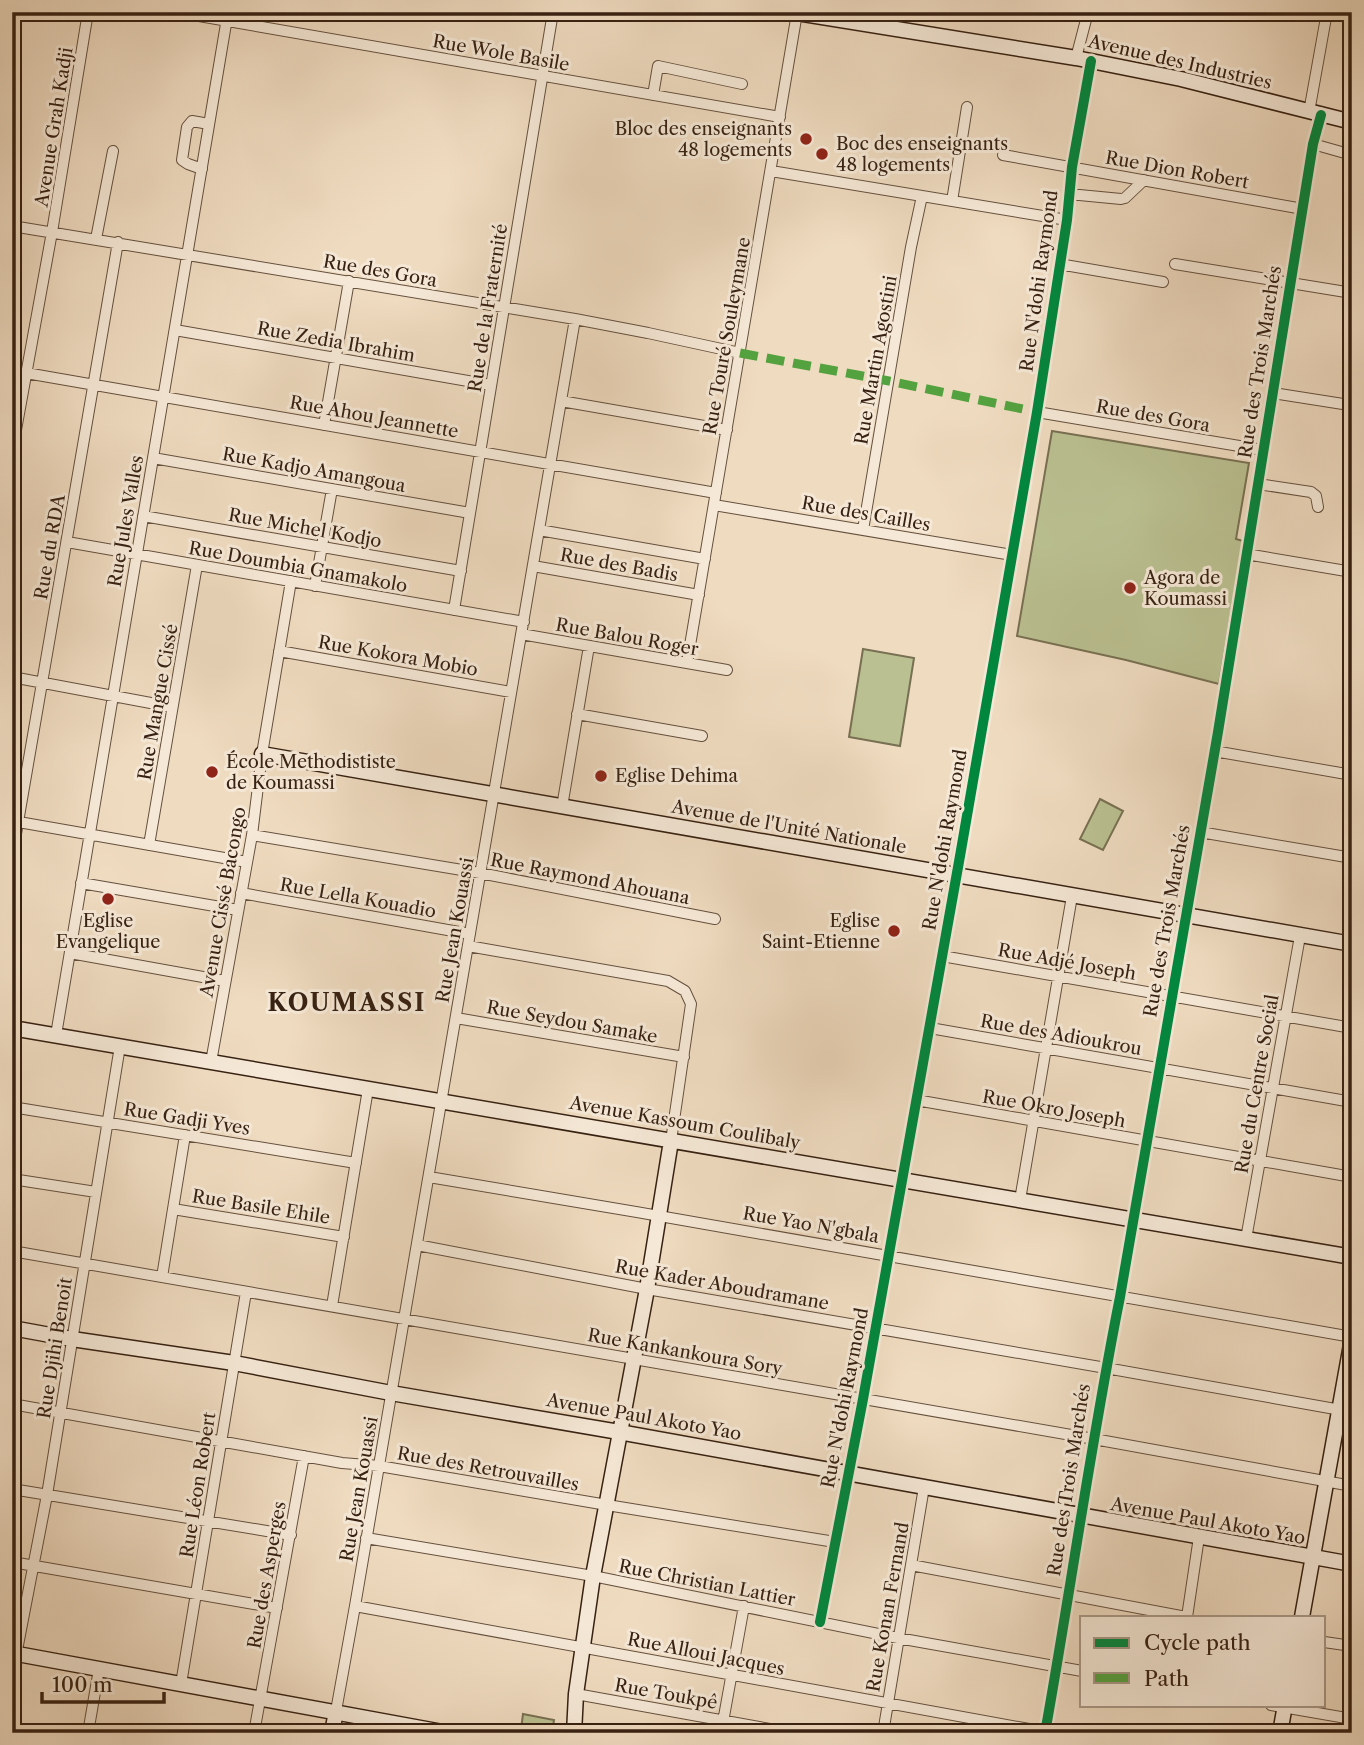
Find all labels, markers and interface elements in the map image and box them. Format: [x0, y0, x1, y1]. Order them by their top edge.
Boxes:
street label: Rue Wole Basile [431, 30, 571, 76]
street label: Avenue des Industries [1085, 30, 1274, 94]
street label: Avenue Grah Kadji [30, 45, 78, 209]
place label: Bloc des enseignants 48 logements [615, 118, 792, 161]
marker: Bloc des enseignants 48 logements [798, 131, 814, 147]
place label: Boc des enseignants 48 logements [836, 133, 1008, 176]
marker: Boc des enseignants 48 logements [814, 146, 830, 162]
street label: Rue Dion Robert [1104, 147, 1251, 194]
street label: Rue N'dohi Raymond [1015, 189, 1063, 373]
street label: Rue de la Fraternité [464, 222, 512, 394]
street label: Rue Touré Souleymane [699, 235, 755, 437]
street label: Rue des Gora [321, 250, 439, 292]
street label: Rue des Trois Marchés [1234, 264, 1286, 460]
street label: Rue Martin Agostini [850, 273, 902, 446]
street label: Rue Zedia Ibrahim [255, 317, 417, 367]
street label: Rue Ahou Jeannette [288, 391, 460, 443]
street label: Rue des Gora [1094, 395, 1212, 437]
street label: Rue Kadjo Amangoua [221, 443, 408, 497]
street label: Rue Jules Valles [104, 453, 148, 589]
street label: Rue du RDA [30, 492, 70, 601]
street label: Rue des Cailles [800, 492, 932, 536]
street label: Rue Michel Kodjo [227, 504, 383, 552]
street label: Rue Doumbia Gnamakolo [187, 537, 409, 597]
street label: Rue des Badis [558, 544, 680, 586]
place label: Agora de Koumassi [1143, 567, 1227, 610]
marker: Agora de Koumassi [1122, 580, 1138, 596]
street label: Rue Balou Roger [554, 614, 701, 660]
street label: Rue Mangue Cissé [133, 622, 183, 782]
street label: Rue Kokora Mobio [316, 631, 480, 681]
street label: Rue N'dohi Raymond [918, 748, 972, 932]
place label: École Methodististe de Koumassi [226, 750, 396, 794]
marker: École Methodististe de Koumassi [204, 764, 220, 780]
place label: Eglise Dehima [615, 765, 739, 787]
marker: Eglise Dehima [593, 768, 609, 784]
street label: Avenue de l'Unité Nationale [669, 795, 908, 859]
street label: Avenue Cissé Bacongo [195, 805, 251, 1000]
street label: Rue des Trois Marchés [1139, 823, 1195, 1019]
street label: Rue Raymond Ahouana [489, 849, 692, 909]
street label: Rue Jean Kouassi [431, 855, 479, 1004]
street label: Rue Lella Kouadio [278, 873, 438, 923]
marker: Eglise Evangelique [100, 891, 116, 907]
place label: Eglise Evangelique [56, 910, 160, 953]
place label: Eglise Saint-Etienne [762, 910, 880, 953]
marker: Eglise Saint-Etienne [886, 923, 902, 939]
street label: Rue Adjé Joseph [996, 939, 1138, 985]
district label: KOUMASSI [268, 988, 426, 1017]
street label: Rue du Centre Social [1230, 993, 1284, 1175]
street label: Rue Seydou Samake [485, 996, 659, 1048]
street label: Rue des Adioukrou [979, 1010, 1143, 1060]
street label: Rue Okro Joseph [981, 1086, 1127, 1132]
street label: Avenue Kassoum Coulibaly [567, 1092, 803, 1154]
street label: Rue Gadji Yves [122, 1098, 252, 1140]
street label: Rue Basile Ehile [190, 1185, 332, 1229]
street label: Rue Yao N'gbala [741, 1202, 881, 1248]
street label: Rue Kader Aboudramane [613, 1255, 831, 1315]
street label: Rue Djihi Benoit [33, 1275, 77, 1420]
street label: Rue N'dohi Raymond [817, 1306, 873, 1490]
street label: Rue Kankankoura Sory [586, 1324, 785, 1380]
street label: Rue des Trois Marchés [1043, 1382, 1095, 1578]
street label: Avenue Paul Akoto Yao [544, 1389, 743, 1445]
street label: Rue Léon Robert [176, 1410, 220, 1559]
street label: Rue Jean Kouassi [335, 1414, 383, 1563]
street label: Rue des Retrouvailles [395, 1442, 581, 1496]
street label: Avenue Paul Akoto Yao [1108, 1493, 1307, 1549]
street label: Rue des Asperges [243, 1500, 291, 1650]
street label: Rue Konan Fernand [862, 1520, 914, 1694]
street label: Rue Christian Lattier [617, 1555, 798, 1611]
legend [1080, 1616, 1326, 1706]
street label: Rue Alloui Jacques [625, 1628, 787, 1680]
text: Cycle path [1144, 1630, 1251, 1655]
scale bar [42, 1661, 164, 1705]
text: Path [1144, 1666, 1189, 1691]
text: 100 m [52, 1672, 113, 1697]
street label: Rue Toukpê [613, 1674, 719, 1714]

